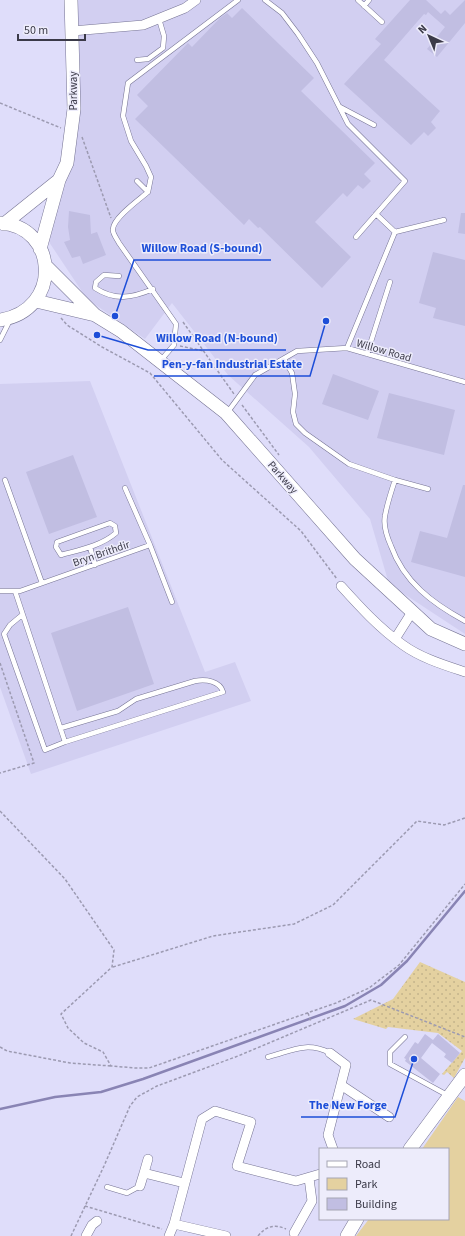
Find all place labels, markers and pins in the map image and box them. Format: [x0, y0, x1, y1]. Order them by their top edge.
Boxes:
callout: Willow Road (S-bound) [134, 236, 271, 260]
callout: Willow Road (N-bound) [148, 326, 286, 350]
callout: Pen-y-fan Industrial Estate [154, 352, 310, 376]
callout: The New Forge [301, 1093, 395, 1117]

